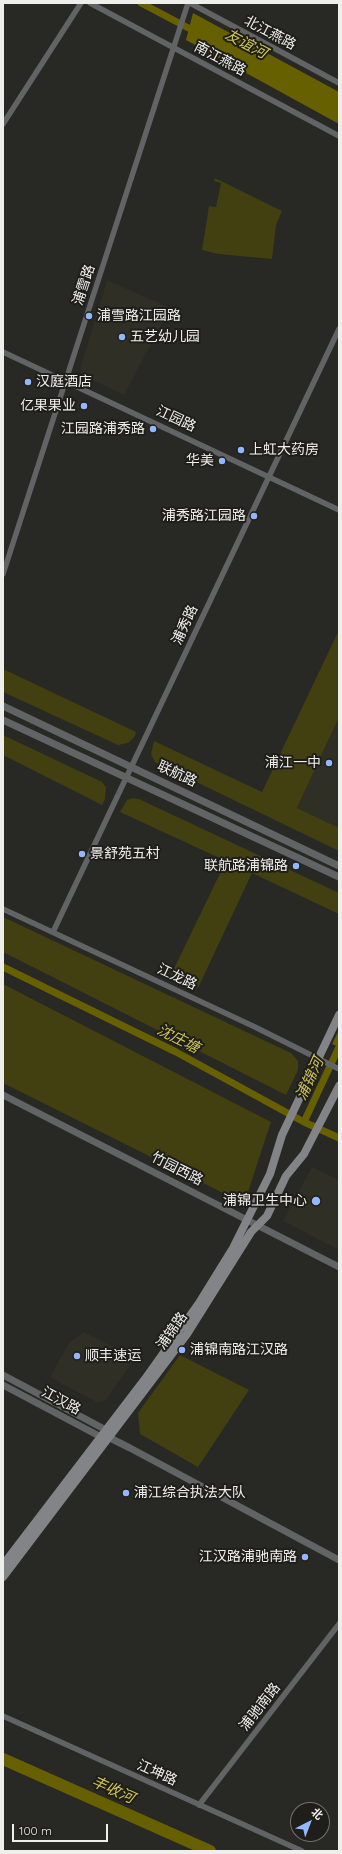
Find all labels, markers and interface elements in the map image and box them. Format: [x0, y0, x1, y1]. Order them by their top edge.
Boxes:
street label: 北江燕路 [241, 12, 299, 54]
water label: 友谊河 [222, 25, 270, 63]
street label: 南江燕路 [191, 38, 249, 80]
street label: 浦雪路 [70, 262, 98, 308]
place label: 浦雪路江园路 [97, 308, 181, 324]
marker: 浦雪路江园路 [84, 311, 94, 321]
place label: 五艺幼儿园 [130, 329, 200, 345]
marker: 五艺幼儿园 [117, 332, 127, 342]
place label: 汉庭酒店 [36, 374, 92, 390]
marker: 汉庭酒店 [23, 377, 33, 387]
place label: 亿果果业 [20, 398, 76, 414]
marker: 亿果果业 [79, 401, 89, 411]
street label: 江园路 [153, 403, 199, 435]
place label: 江园路浦秀路 [61, 421, 145, 437]
marker: 江园路浦秀路 [148, 424, 158, 434]
place label: 上虹大药房 [249, 442, 319, 458]
marker: 上虹大药房 [236, 445, 246, 455]
place label: 华美 [186, 453, 214, 469]
marker: 华美 [217, 456, 227, 466]
place label: 浦秀路江园路 [162, 508, 246, 524]
marker: 浦秀路江园路 [249, 511, 259, 521]
street label: 浦秀路 [169, 602, 201, 648]
place label: 浦江一中 [265, 755, 321, 771]
street label: 联航路 [154, 758, 200, 790]
marker: 浦江一中 [324, 758, 334, 768]
place label: 景舒苑五村 [90, 846, 160, 862]
marker: 景舒苑五村 [77, 849, 87, 859]
place label: 联航路浦锦路 [204, 858, 288, 874]
marker: 联航路浦锦路 [291, 861, 301, 871]
street label: 江龙路 [154, 961, 200, 993]
water label: 沈庄塘 [154, 1021, 202, 1057]
water label: 浦锦河 [292, 1055, 328, 1103]
street label: 竹园西路 [148, 1149, 206, 1189]
place label: 浦锦卫生中心 [223, 1193, 307, 1209]
marker: 浦锦卫生中心 [310, 1195, 322, 1207]
street label: 浦锦路 [153, 1309, 191, 1353]
place label: 浦锦南路江汉路 [190, 1342, 288, 1358]
marker: 浦锦南路江汉路 [177, 1345, 187, 1355]
place label: 顺丰速运 [85, 1348, 141, 1364]
marker: 顺丰速运 [72, 1351, 82, 1361]
street label: 江汉路 [39, 1384, 83, 1418]
place label: 浦江综合执法大队 [134, 1485, 246, 1501]
marker: 浦江综合执法大队 [121, 1488, 131, 1498]
place label: 江汉路浦驰南路 [199, 1549, 297, 1565]
marker: 江汉路浦驰南路 [300, 1552, 310, 1562]
street label: 浦驰南路 [236, 1680, 284, 1734]
street label: 江坤路 [134, 1757, 180, 1789]
water label: 丰收河 [89, 1773, 137, 1807]
north arrow [290, 1802, 330, 1842]
text: 北 [309, 1805, 326, 1823]
scale bar [14, 1816, 110, 1842]
text: 100 m [19, 1823, 52, 1838]

